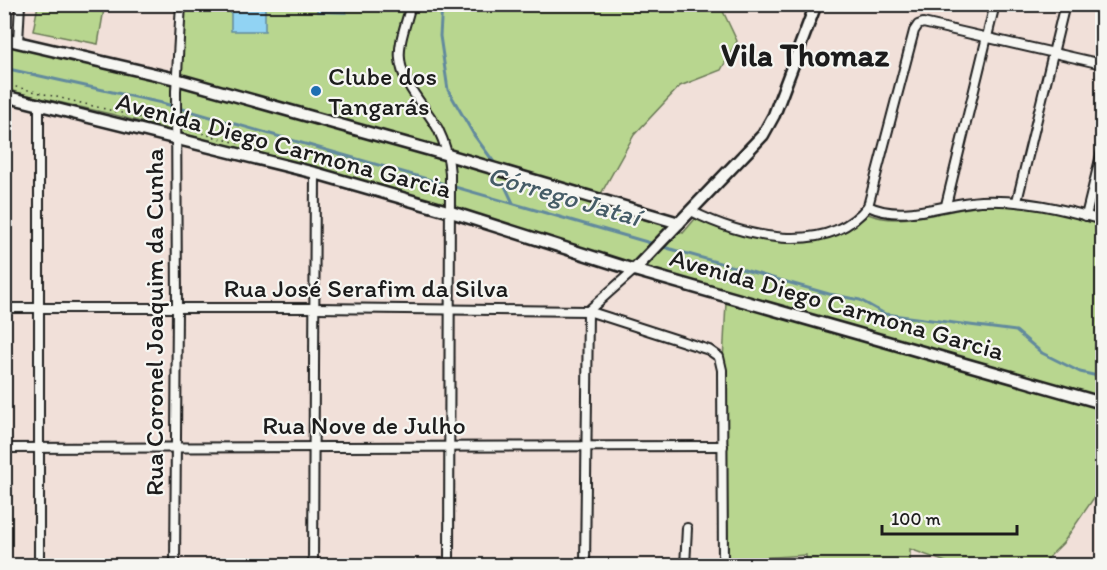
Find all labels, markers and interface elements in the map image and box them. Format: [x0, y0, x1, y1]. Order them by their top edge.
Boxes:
district label: Vila Thomaz [721, 36, 889, 74]
place label: Clube dos Tangarás [328, 60, 437, 122]
marker: Clube dos Tangarás [309, 84, 323, 98]
street label: Avenida Diego Carmona Garcia [113, 85, 456, 205]
street label: Rua Coronel Joaquim da Cunha [138, 147, 170, 496]
water label: Córrego Jataí [484, 158, 648, 234]
street label: Avenida Diego Carmona Garcia [666, 241, 1008, 367]
street label: Rua José Serafim da Silva [224, 272, 509, 304]
street label: Rua Nove de Julho [262, 409, 466, 441]
scale bar [882, 498, 1017, 536]
text: 100 m [891, 508, 941, 530]

